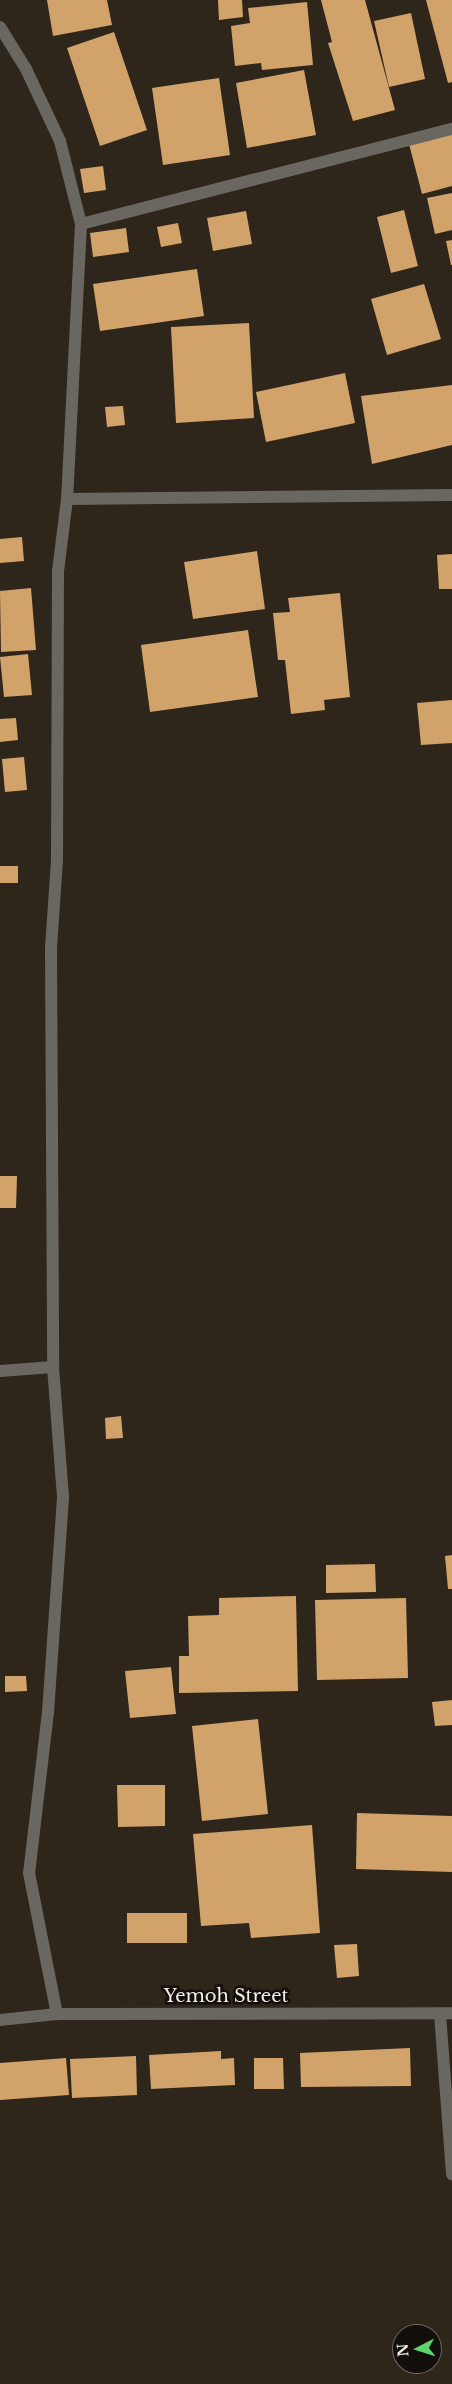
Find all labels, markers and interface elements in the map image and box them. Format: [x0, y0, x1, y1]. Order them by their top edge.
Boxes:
street label: Yemoh Street [164, 1985, 288, 2007]
north arrow [392, 2324, 442, 2374]
text: N [394, 2343, 413, 2358]

